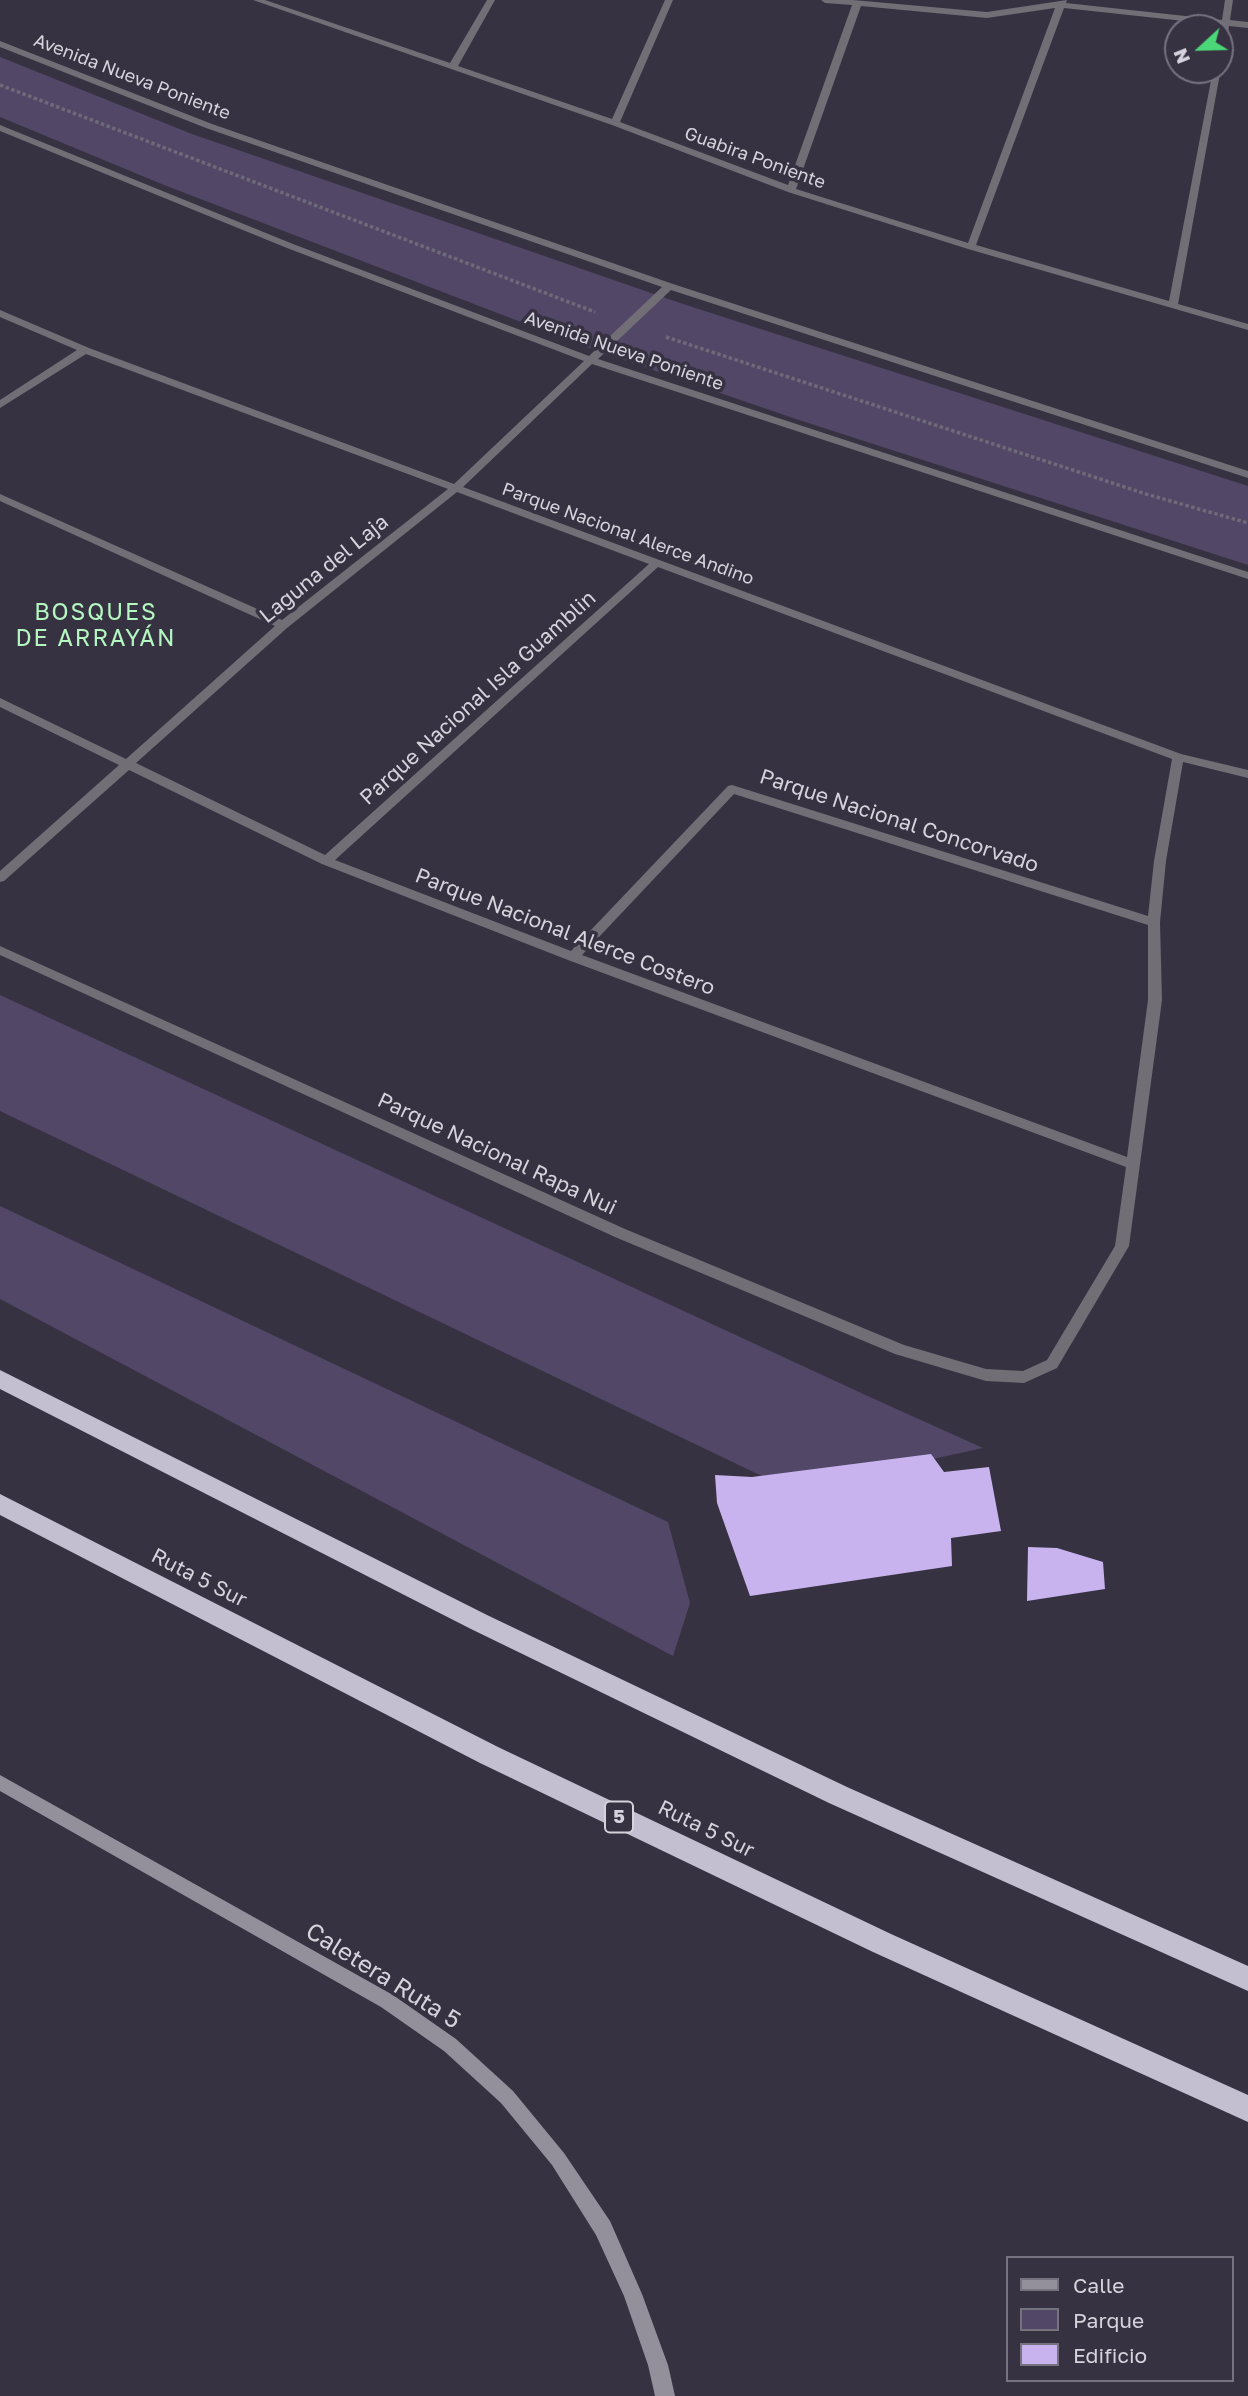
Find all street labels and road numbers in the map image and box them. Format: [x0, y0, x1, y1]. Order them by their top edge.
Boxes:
street label: Avenida Nueva Poniente [31, 29, 233, 125]
street label: Guabira Poniente [682, 122, 828, 194]
street label: Avenida Nueva Poniente [522, 307, 726, 395]
street label: Parque Nacional Alerce Andino [499, 478, 757, 590]
street label: Laguna del Laja [255, 509, 393, 629]
street label: Parque Nacional Isla Guamblin [355, 585, 601, 811]
street label: Parque Nacional Concorvado [756, 764, 1042, 878]
street label: Parque Nacional Alerce Costero [412, 863, 718, 1001]
street label: Parque Nacional Rapa Nui [373, 1087, 621, 1221]
street label: Ruta 5 Sur [147, 1543, 251, 1613]
street label: Ruta 5 Sur [654, 1795, 758, 1863]
road number: 5 [605, 1801, 633, 1832]
street label: Caletera Ruta 5 [300, 1917, 466, 2035]

